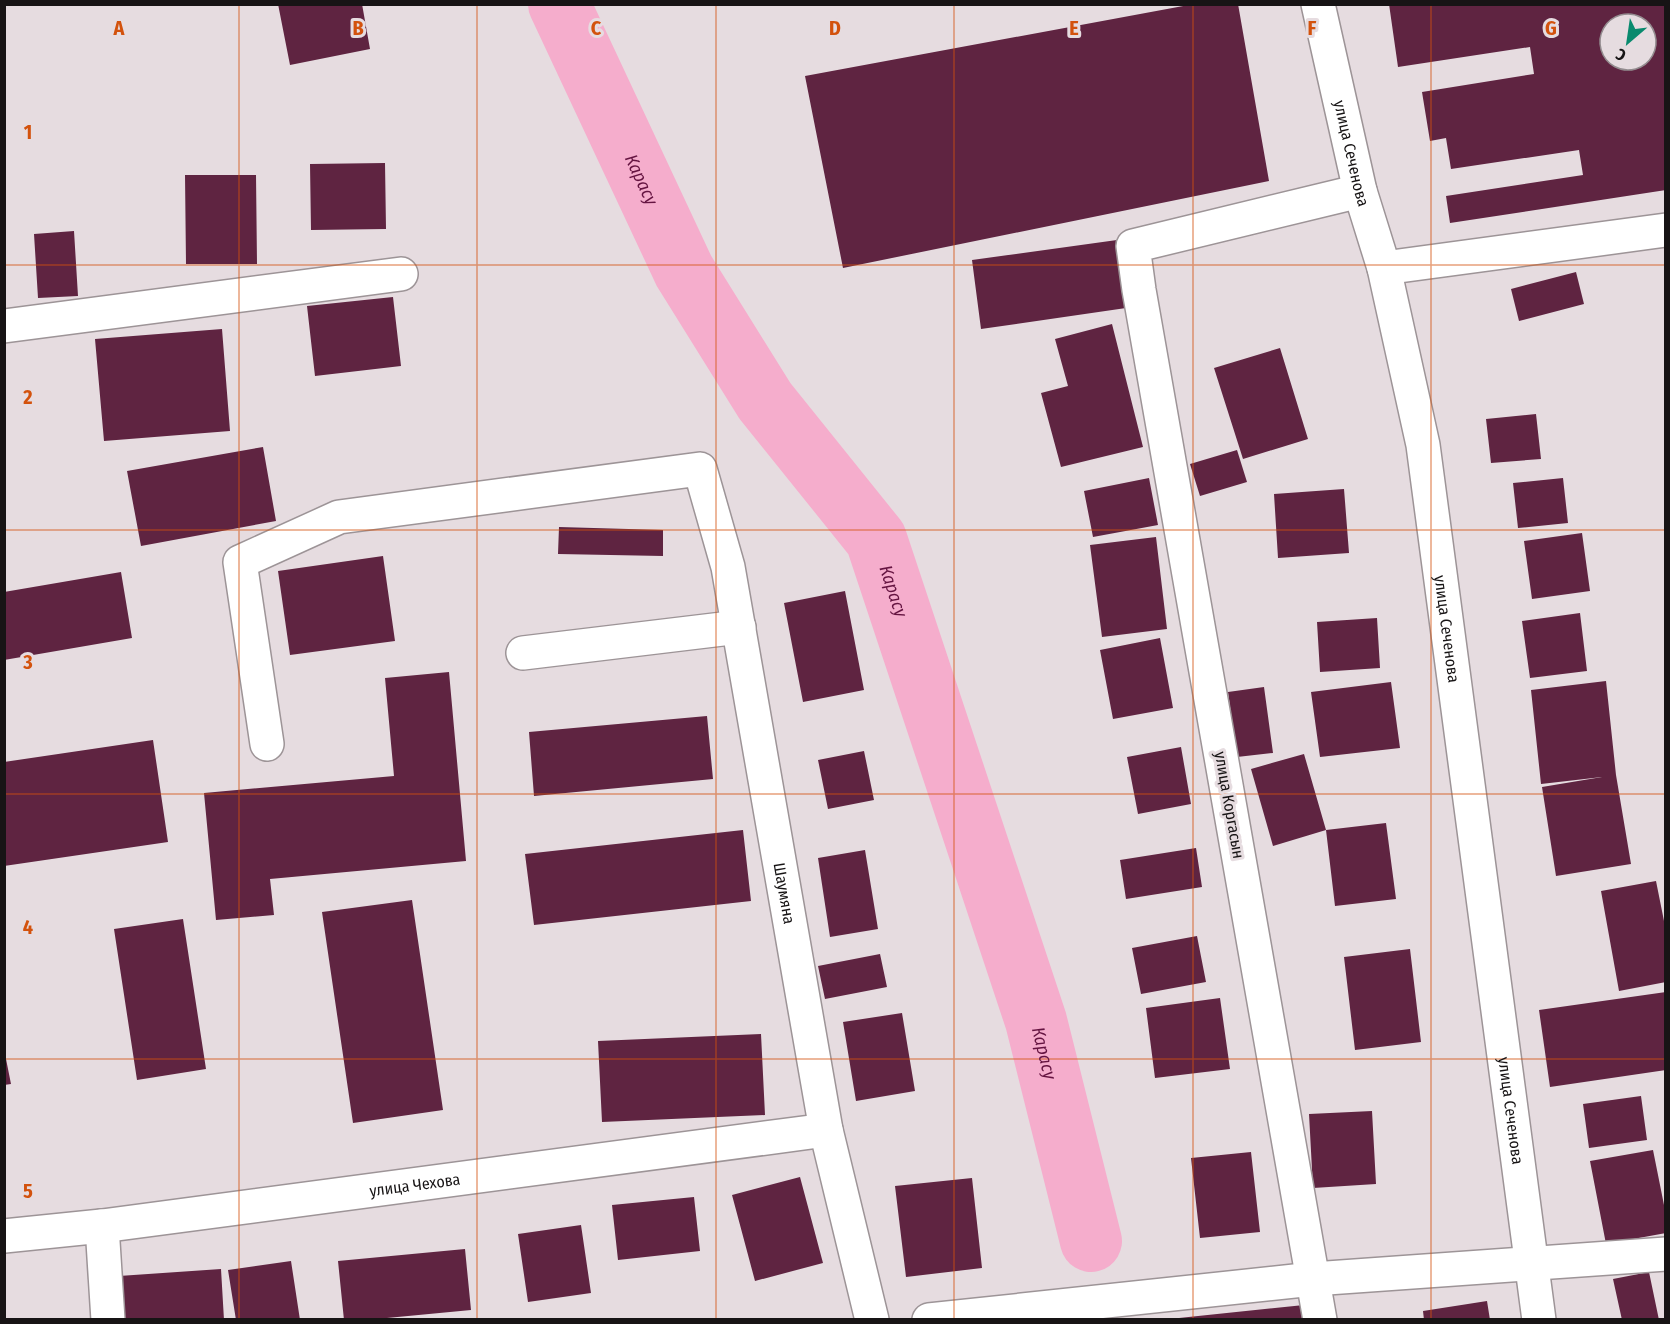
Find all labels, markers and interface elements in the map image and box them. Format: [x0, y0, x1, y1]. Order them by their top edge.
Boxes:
north arrow [1598, 12, 1658, 72]
text: A [113, 16, 126, 40]
text: B [352, 16, 364, 40]
text: C [591, 16, 602, 40]
text: D [829, 16, 841, 40]
text: E [1069, 16, 1079, 40]
text: F [1308, 16, 1317, 40]
text: G [1545, 16, 1557, 40]
text: С [1612, 44, 1629, 65]
street label: улица Сеченова [1330, 99, 1373, 209]
text: 1 [24, 120, 32, 144]
water label: Карасу [620, 151, 663, 209]
text: 2 [22, 385, 33, 409]
water label: Карасу [874, 562, 912, 621]
street label: улица Сеченова [1430, 574, 1463, 684]
text: 3 [22, 650, 33, 674]
street label: улица Коргасын [1211, 750, 1248, 860]
street label: Шаумяна [770, 861, 799, 926]
text: 4 [23, 915, 33, 939]
water label: Карасу [1027, 1025, 1061, 1083]
street label: улица Сеченова [1494, 1056, 1527, 1166]
street label: улица Чехова [368, 1170, 462, 1200]
text: 5 [23, 1179, 33, 1203]

